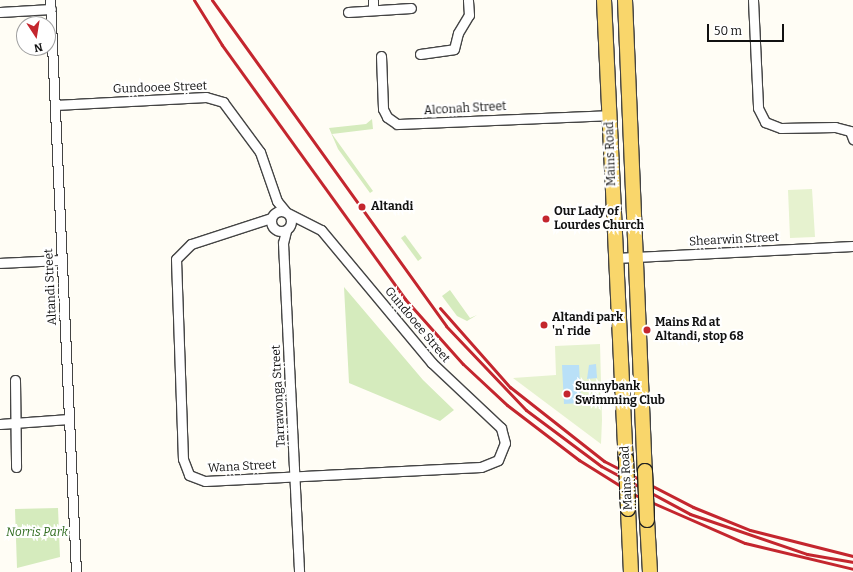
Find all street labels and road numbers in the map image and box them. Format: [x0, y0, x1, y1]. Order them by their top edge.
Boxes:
street label: Gundooee Street [113, 79, 207, 97]
street label: Alconah Street [423, 100, 507, 118]
street label: Mains Road [603, 121, 619, 187]
street label: Shearwin Street [689, 230, 779, 250]
street label: Altandi Street [42, 248, 60, 326]
street label: Gundooee Street [381, 284, 453, 366]
street label: Tarrawonga Street [269, 344, 289, 448]
street label: Mains Road [618, 445, 636, 511]
street label: Wana Street [208, 458, 276, 476]

